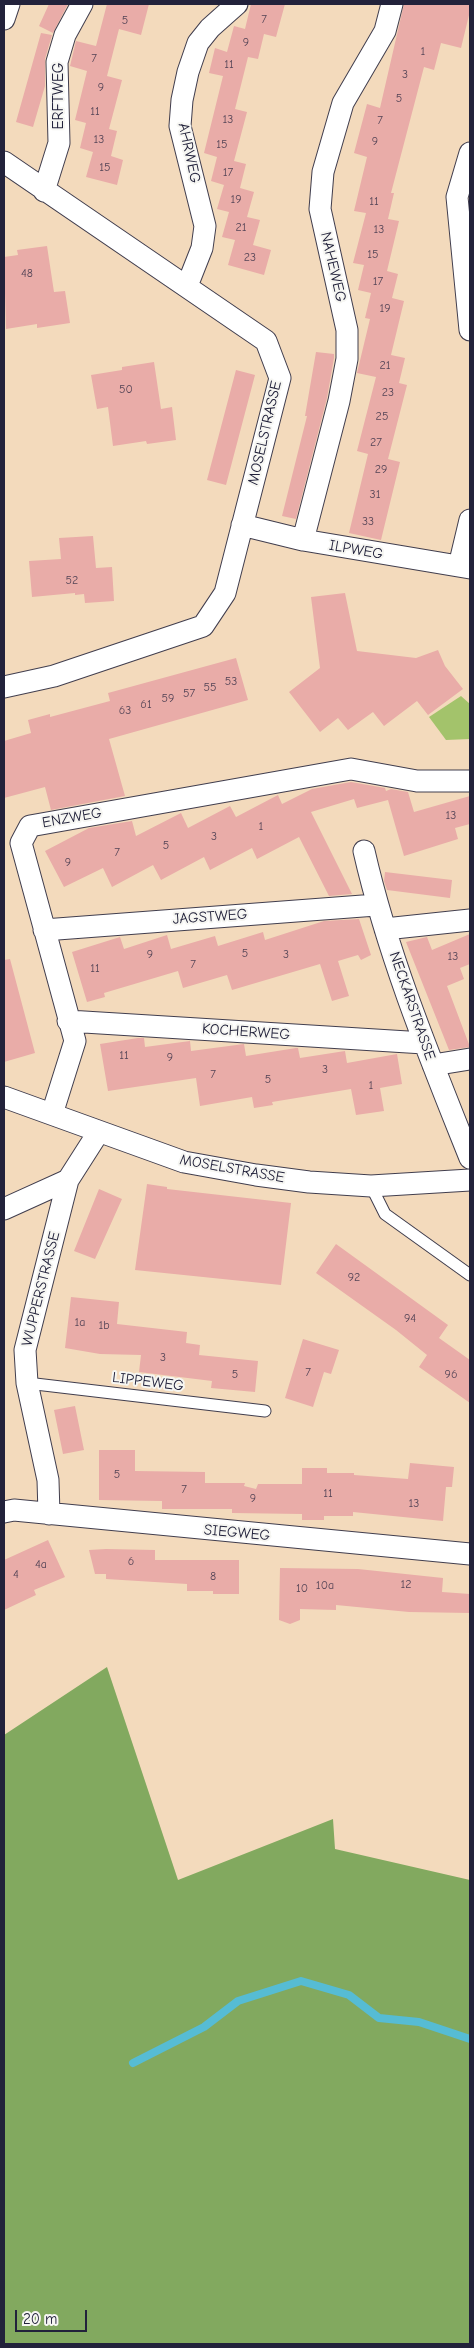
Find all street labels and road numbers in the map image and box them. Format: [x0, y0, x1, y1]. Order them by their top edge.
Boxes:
street label: ERFTWEG [50, 62, 68, 130]
street label: AHRWEG [174, 121, 204, 185]
street label: NAHEWEG [316, 230, 350, 304]
street label: MOSELSTRASSE [244, 379, 286, 487]
street label: ILPWEG [328, 536, 384, 564]
street label: ENZWEG [41, 804, 103, 832]
street label: JAGSTWEG [172, 905, 248, 929]
street label: NECKARSTRASSE [385, 949, 439, 1063]
street label: KOCHERWEG [201, 1020, 291, 1044]
street label: MOSELSTRASSE [178, 1151, 286, 1187]
street label: WUPPERSTRASSE [18, 1230, 64, 1348]
street label: LIPPEWEG [111, 1369, 185, 1395]
street label: SIEGWEG [203, 1521, 271, 1545]

